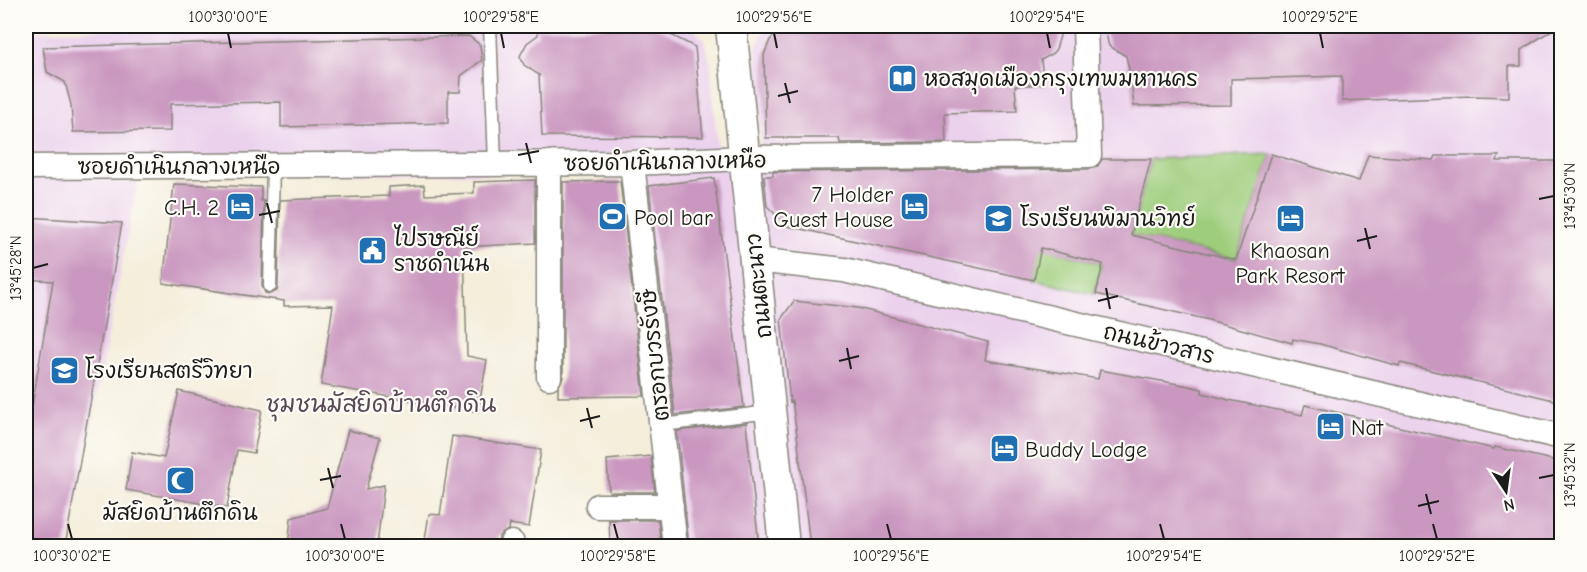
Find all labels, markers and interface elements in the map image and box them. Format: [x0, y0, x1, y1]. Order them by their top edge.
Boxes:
text: 100°30'00"E [188, 8, 268, 26]
text: 100°29'58"E [463, 8, 539, 26]
text: 100°29'56"E [736, 8, 812, 26]
text: 100°29'54"E [1009, 8, 1085, 26]
text: 100°29'52"E [1282, 8, 1358, 26]
library icon: หอสมุดเมืองกรุงเทพมหานคร [887, 62, 919, 94]
place label: หอสมุดเมืองกรุงเทพมหานคร [924, 65, 1198, 95]
street label: ซอยดำเนินกลางเหนือ [563, 146, 767, 177]
street label: ซอยดำเนินกลางเหนือ [77, 153, 281, 180]
text: 13°45'30"N [1561, 163, 1579, 229]
place label: 7 Holder Guest House [773, 182, 893, 233]
hotel icon: C.H. 2 [224, 191, 256, 223]
hotel icon: 7 Holder Guest House [898, 191, 930, 223]
place label: C.H. 2 [164, 195, 219, 221]
sports icon: Pool bar [597, 201, 629, 233]
school or university icon: โรงเรียนพิมานวิทย์ [983, 202, 1015, 234]
hotel icon: Khaosan Park Resort [1274, 202, 1306, 234]
place label: โรงเรียนพิมานวิทย์ [1020, 204, 1196, 232]
place label: Pool bar [634, 205, 713, 231]
place label: ไปรษณีย์ ราชดำเนิน [393, 224, 489, 277]
street label: ถนนตะนาว [741, 232, 777, 340]
text: 13°45'28"N [7, 235, 25, 301]
public building icon: ไปรษณีย์ ราชดำเนิน [357, 235, 389, 267]
place label: Khaosan Park Resort [1235, 238, 1345, 289]
street label: ตรอกบวรรังษี [634, 287, 675, 422]
street label: ถนนข้าวสาร [1101, 317, 1217, 369]
school or university icon: โรงเรียนสตรีวิทยา [48, 354, 80, 386]
place label: โรงเรียนสตรีวิทยา [85, 356, 253, 384]
district label: ชุมชนมัสยิดบ้านตึกดิน [266, 389, 496, 422]
hotel icon: Nat [1314, 411, 1346, 443]
place label: Nat [1351, 415, 1384, 441]
hotel icon: Buddy Lodge [988, 433, 1020, 465]
place label: Buddy Lodge [1025, 437, 1147, 463]
text: 13°45'32"N [1561, 443, 1579, 508]
north arrow [1476, 461, 1536, 521]
mosque icon: มัสยิดบ้านตึกดิน [164, 464, 196, 496]
text: N [1502, 495, 1516, 515]
place label: มัสยิดบ้านตึกดิน [102, 498, 258, 526]
text: 100°30'02"E [33, 547, 111, 565]
text: 100°30'00"E [305, 547, 385, 565]
text: 100°29'58"E [580, 547, 656, 565]
text: 100°29'56"E [853, 547, 929, 565]
text: 100°29'54"E [1126, 547, 1202, 565]
text: 100°29'52"E [1399, 547, 1475, 565]

